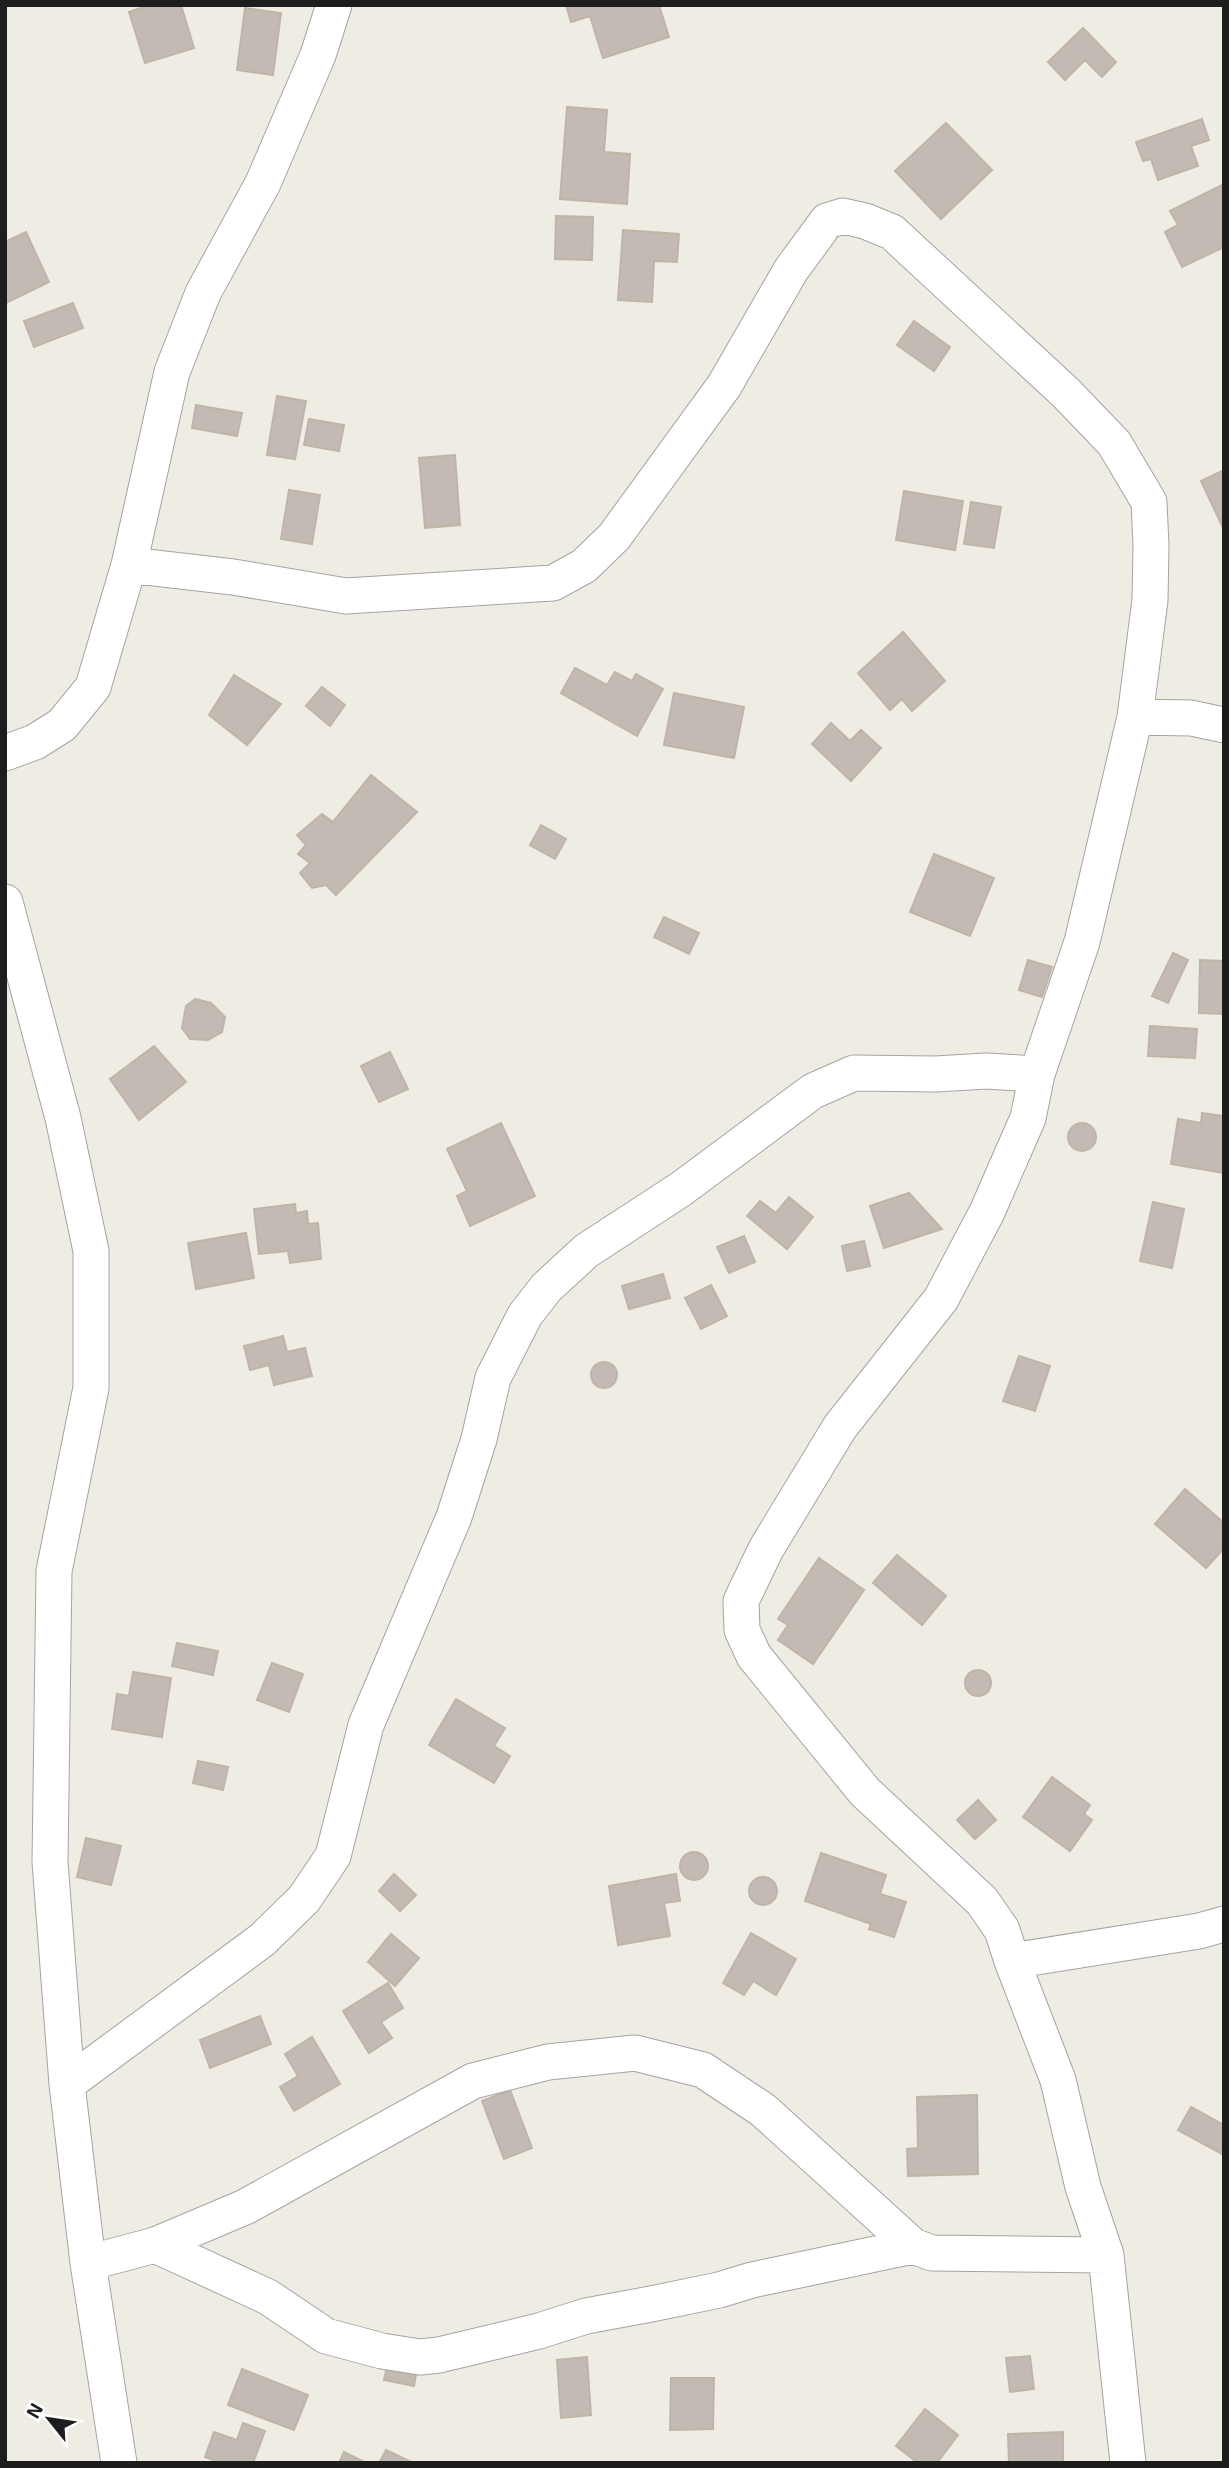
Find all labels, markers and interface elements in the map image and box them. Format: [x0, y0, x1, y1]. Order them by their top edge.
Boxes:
north arrow [14, 2384, 84, 2454]
text: N [20, 2399, 47, 2422]

